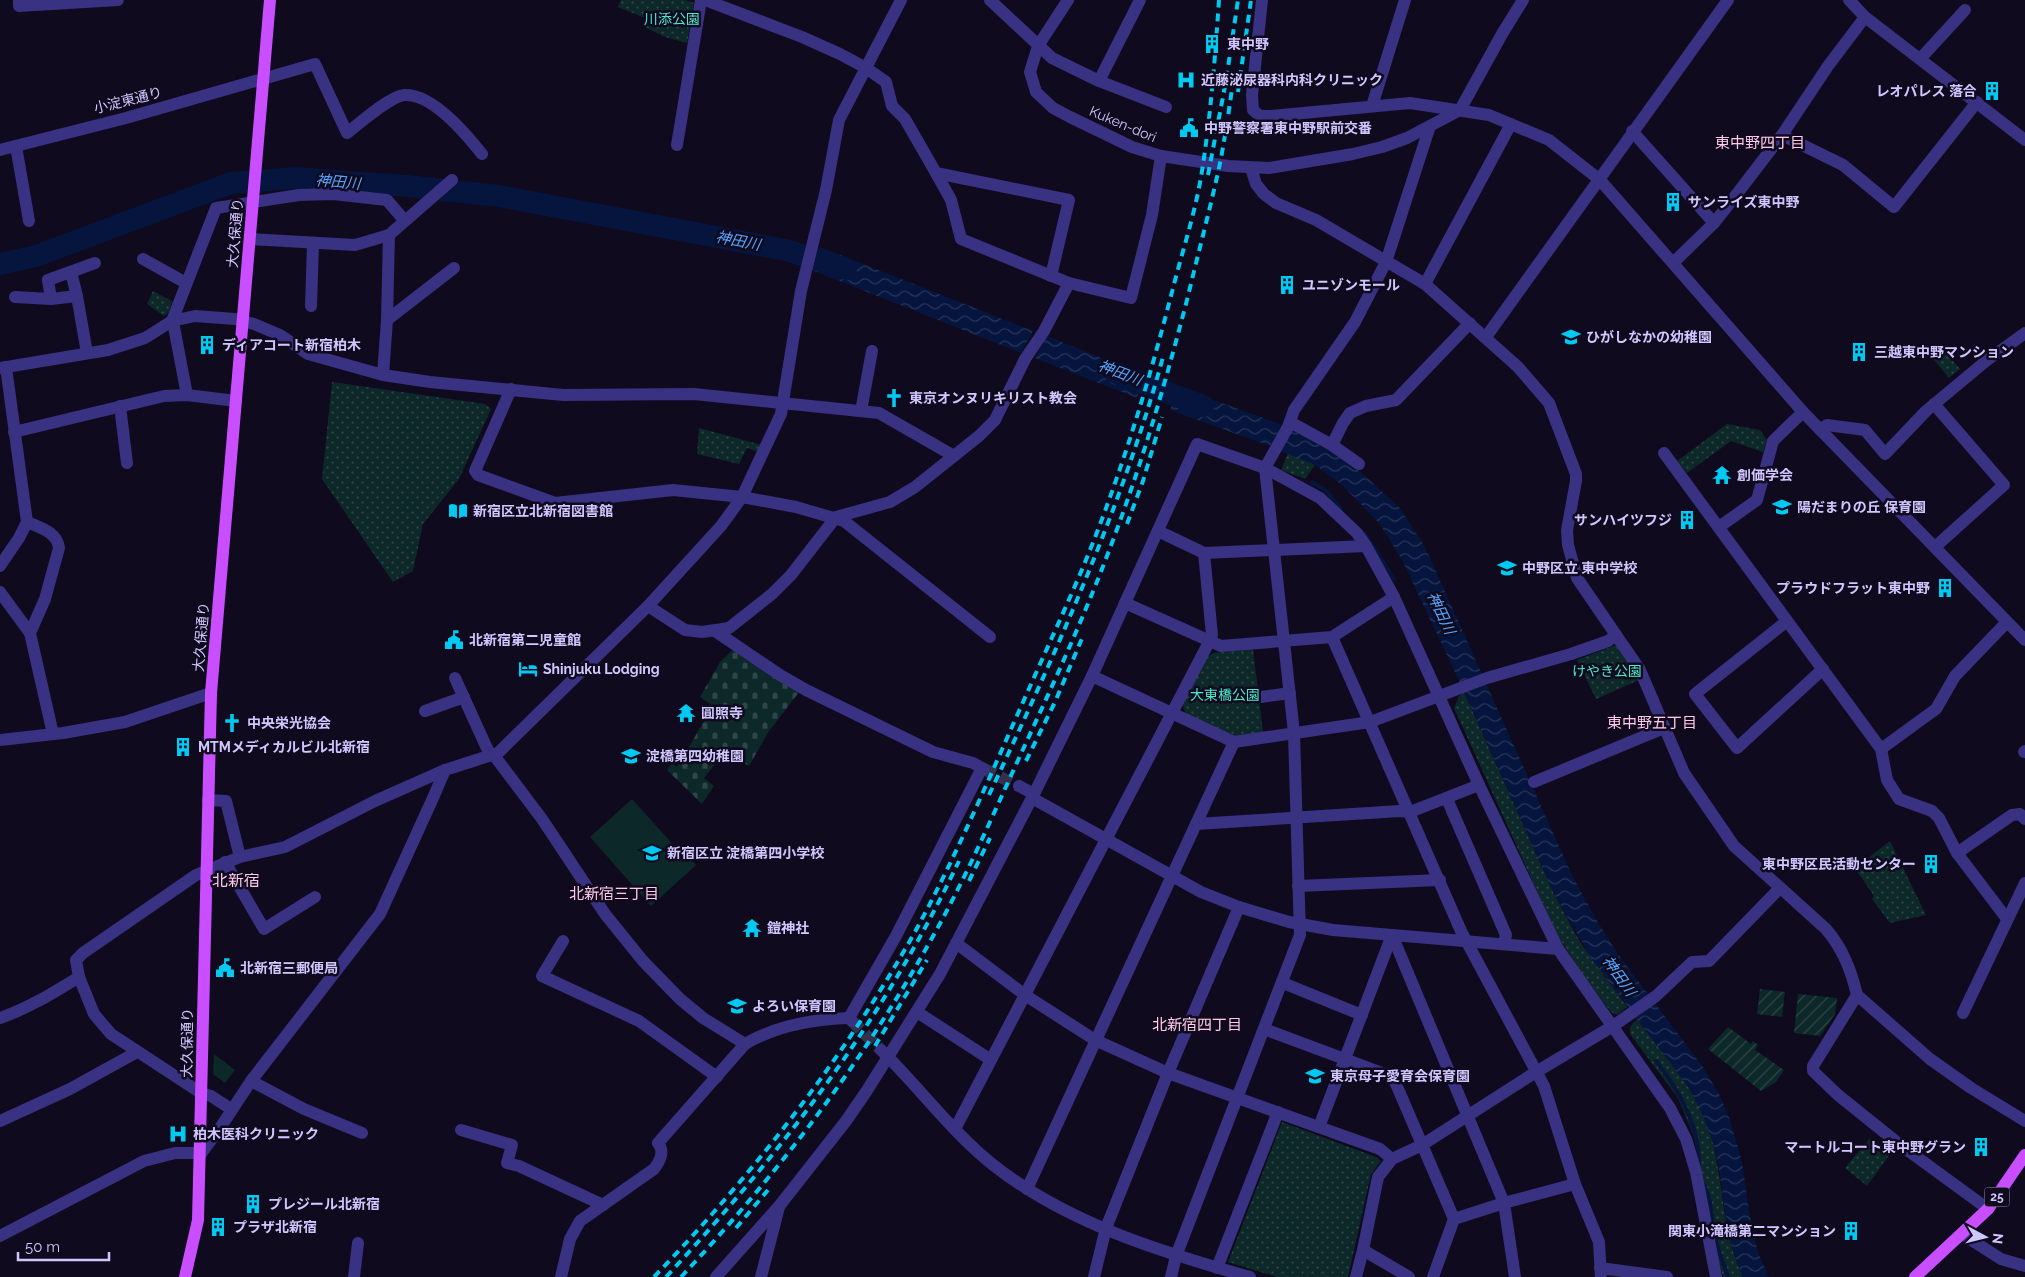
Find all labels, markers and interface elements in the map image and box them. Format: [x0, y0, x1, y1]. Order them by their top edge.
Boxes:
park label: 川添公園 [644, 11, 700, 27]
building icon: 東中野 [1201, 33, 1223, 55]
place label: 東中野 [1227, 36, 1269, 52]
hospital icon: 近藤泌尿器科内科クリニック [1175, 69, 1197, 91]
place label: 近藤泌尿器科内科クリニック [1201, 72, 1383, 88]
building icon: レオパレス 落合 [1981, 80, 2003, 102]
place label: レオパレス 落合 [1876, 83, 1977, 99]
street label: 小淀東通り [92, 84, 164, 116]
street label: Kuken-dori [1087, 103, 1159, 145]
public building icon: 中野警察署東中野駅前交番 [1178, 117, 1200, 139]
place label: 中野警察署東中野駅前交番 [1204, 120, 1372, 136]
district label: 東中野四丁目 [1715, 134, 1805, 152]
water label: 神田川 [315, 171, 363, 193]
building icon: サンライズ東中野 [1662, 191, 1684, 213]
place label: サンライズ東中野 [1688, 194, 1800, 210]
street label: 大久保通り [224, 197, 246, 269]
water label: 神田川 [714, 228, 764, 255]
building icon: ユニゾンモール [1276, 274, 1298, 296]
place label: ユニゾンモール [1302, 277, 1400, 293]
school or university icon: ひがしなかの幼稚園 [1560, 326, 1582, 348]
place label: ひがしなかの幼稚園 [1586, 329, 1712, 345]
building icon: ディアコート新宿柏木 [196, 334, 218, 356]
place label: ディアコート新宿柏木 [222, 337, 361, 353]
building icon: 三越東中野マンション [1848, 341, 1870, 363]
place label: 三越東中野マンション [1874, 344, 2014, 360]
water label: 神田川 [1096, 357, 1146, 390]
church icon: 東京オンヌリキリスト教会 [883, 387, 905, 409]
place label: 東京オンヌリキリスト教会 [909, 390, 1077, 406]
temple icon: 創価学会 [1711, 464, 1733, 486]
place label: 創価学会 [1737, 467, 1793, 483]
school or university icon: 陽だまりの丘 保育園 [1771, 496, 1793, 518]
place label: 陽だまりの丘 保育園 [1797, 499, 1926, 515]
library icon: 新宿区立北新宿図書館 [447, 500, 469, 522]
place label: 新宿区立北新宿図書館 [473, 503, 613, 519]
building icon: サンハイツフジ [1676, 509, 1698, 531]
place label: サンハイツフジ [1574, 512, 1672, 528]
school or university icon: 中野区立 東中学校 [1496, 557, 1518, 579]
place label: 中野区立 東中学校 [1522, 560, 1637, 576]
building icon: プラウドフラット東中野 [1934, 577, 1956, 599]
place label: プラウドフラット東中野 [1776, 580, 1930, 596]
water label: 神田川 [1423, 589, 1460, 639]
street label: 大久保通り [190, 601, 212, 673]
public building icon: 北新宿第二児童館 [443, 629, 465, 651]
place label: 北新宿第二児童館 [469, 632, 581, 648]
hotel icon: Shinjuku Lodging [517, 658, 539, 680]
place label: Shinjuku Lodging [543, 661, 660, 677]
park label: けやき公園 [1572, 663, 1642, 679]
park label: 大東橋公園 [1190, 687, 1260, 703]
temple icon: 圓照寺 [675, 702, 697, 724]
place label: 圓照寺 [701, 705, 743, 721]
church icon: 中央栄光協会 [221, 712, 243, 734]
district label: 東中野五丁目 [1607, 714, 1697, 732]
place label: 中央栄光協会 [247, 715, 331, 731]
building icon: MTMメディカルビル北新宿 [172, 736, 194, 758]
place label: MTMメディカルビル北新宿 [198, 739, 370, 755]
school or university icon: 淀橋第四幼稚園 [620, 745, 642, 767]
place label: 淀橋第四幼稚園 [646, 748, 744, 764]
school or university icon: 新宿区立 淀橋第四小学校 [641, 842, 663, 864]
place label: 新宿区立 淀橋第四小学校 [667, 845, 824, 861]
building icon: 東中野区民活動センター [1920, 853, 1942, 875]
place label: 東中野区民活動センター [1762, 856, 1916, 872]
district label: 北新宿 [212, 871, 260, 890]
district label: 北新宿三丁目 [569, 885, 659, 903]
temple icon: 鎧神社 [741, 917, 763, 939]
place label: 鎧神社 [767, 920, 809, 936]
water label: 神田川 [1599, 952, 1640, 1001]
public building icon: 北新宿三郵便局 [214, 957, 236, 979]
place label: 北新宿三郵便局 [240, 960, 338, 976]
school or university icon: よろい保育園 [726, 995, 748, 1017]
place label: よろい保育園 [752, 998, 836, 1014]
street label: 大久保通り [178, 1008, 196, 1078]
district label: 北新宿四丁目 [1152, 1016, 1242, 1034]
school or university icon: 東京母子愛育会保育園 [1304, 1065, 1326, 1087]
place label: 東京母子愛育会保育園 [1330, 1068, 1470, 1084]
hospital icon: 柏木医科クリニック [167, 1123, 189, 1145]
place label: 柏木医科クリニック [193, 1126, 319, 1142]
building icon: マートルコート東中野グラン [1970, 1136, 1992, 1158]
place label: マートルコート東中野グラン [1784, 1139, 1966, 1155]
road number: 25 [1984, 1188, 2010, 1206]
building icon: プレジール北新宿 [242, 1193, 264, 1215]
place label: プレジール北新宿 [268, 1196, 380, 1212]
north arrow [1960, 1212, 2010, 1262]
building icon: プラザ北新宿 [207, 1216, 229, 1238]
place label: プラザ北新宿 [233, 1219, 317, 1235]
building icon: 関東小滝橋第二マンション [1840, 1220, 1862, 1242]
place label: 関東小滝橋第二マンション [1668, 1223, 1836, 1239]
scale bar [18, 1230, 109, 1262]
text: N [1989, 1232, 2006, 1245]
text: 50 m [25, 1238, 60, 1256]

